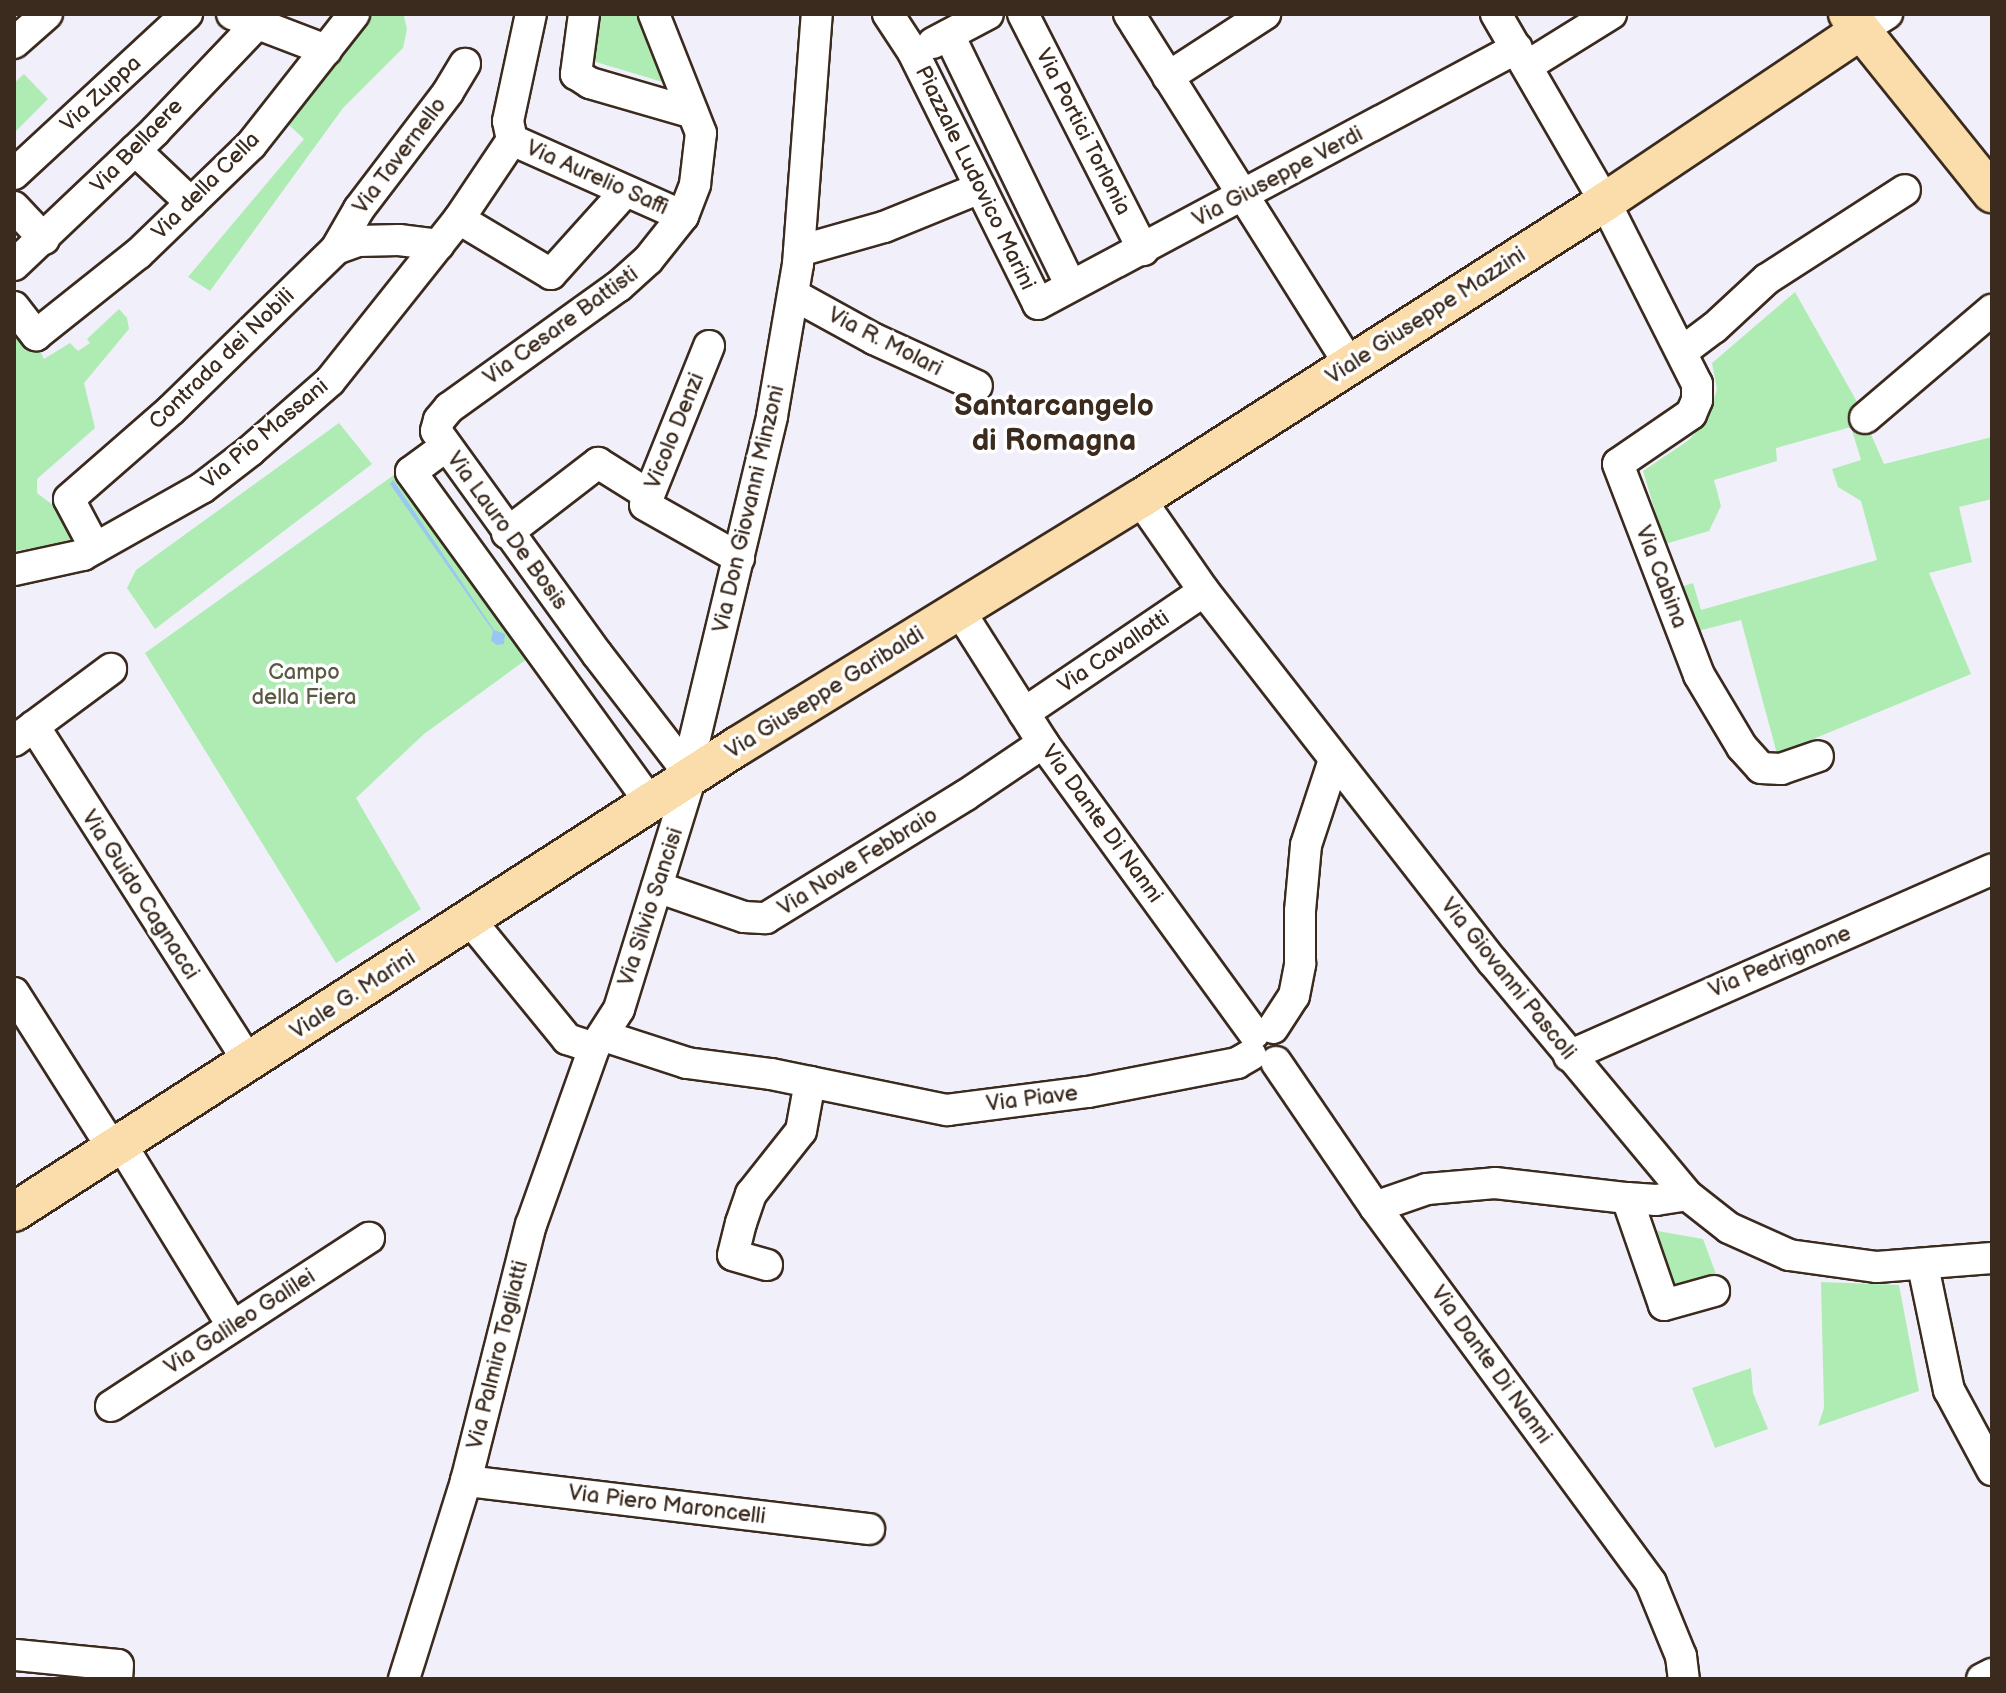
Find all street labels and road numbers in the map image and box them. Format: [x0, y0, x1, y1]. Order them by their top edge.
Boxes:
street label: Via Portici Torlonia [1029, 44, 1137, 220]
street label: Via Zuppa [55, 50, 147, 138]
street label: Piazzale Ludovico Marini [909, 62, 1041, 294]
street label: Via Tavernello [348, 92, 452, 220]
street label: Via Bellaere [85, 93, 189, 199]
street label: Via Giuseppe Verdi [1188, 121, 1368, 233]
street label: Via della Cella [147, 127, 265, 245]
street label: Via Aurelio Saffi [522, 135, 672, 221]
street label: Viale Giuseppe Mazzini [1321, 242, 1531, 390]
street label: Via Cesare Battisti [479, 261, 643, 391]
street label: Contrada dei Nobili [144, 283, 300, 435]
street label: Via R. Molari [823, 302, 947, 382]
street label: Vicolo Denzi [640, 369, 710, 493]
street label: Via Pio Massani [196, 373, 334, 495]
street label: Via Don Giovanni Minzoni [708, 383, 790, 635]
street label: Via Lauro De Bosis [441, 447, 573, 615]
street label: Via Cabina [1629, 522, 1693, 632]
street label: Via Cavallotti [1053, 605, 1175, 699]
street label: Via Giuseppe Garibaldi [721, 621, 929, 765]
street label: Via Dante Di Nanni [1036, 740, 1168, 908]
street label: Via Nove Febbraio [773, 802, 943, 922]
street label: Via Guido Cagnacci [75, 806, 205, 984]
street label: Via Silvio Sancisi [613, 824, 689, 990]
street label: Via Giovanni Pascoli [1435, 893, 1581, 1065]
street label: Via Pedrignone [1705, 920, 1855, 1004]
street label: Viale G. Marini [286, 945, 420, 1045]
street label: Via Piave [985, 1080, 1079, 1118]
street label: Via Palmiro Togliatti [462, 1258, 534, 1452]
street label: Via Galileo Galilei [160, 1263, 320, 1381]
street label: Via Dante Di Nanni [1425, 1281, 1557, 1449]
street label: Via Piero Maroncelli [567, 1480, 767, 1530]

